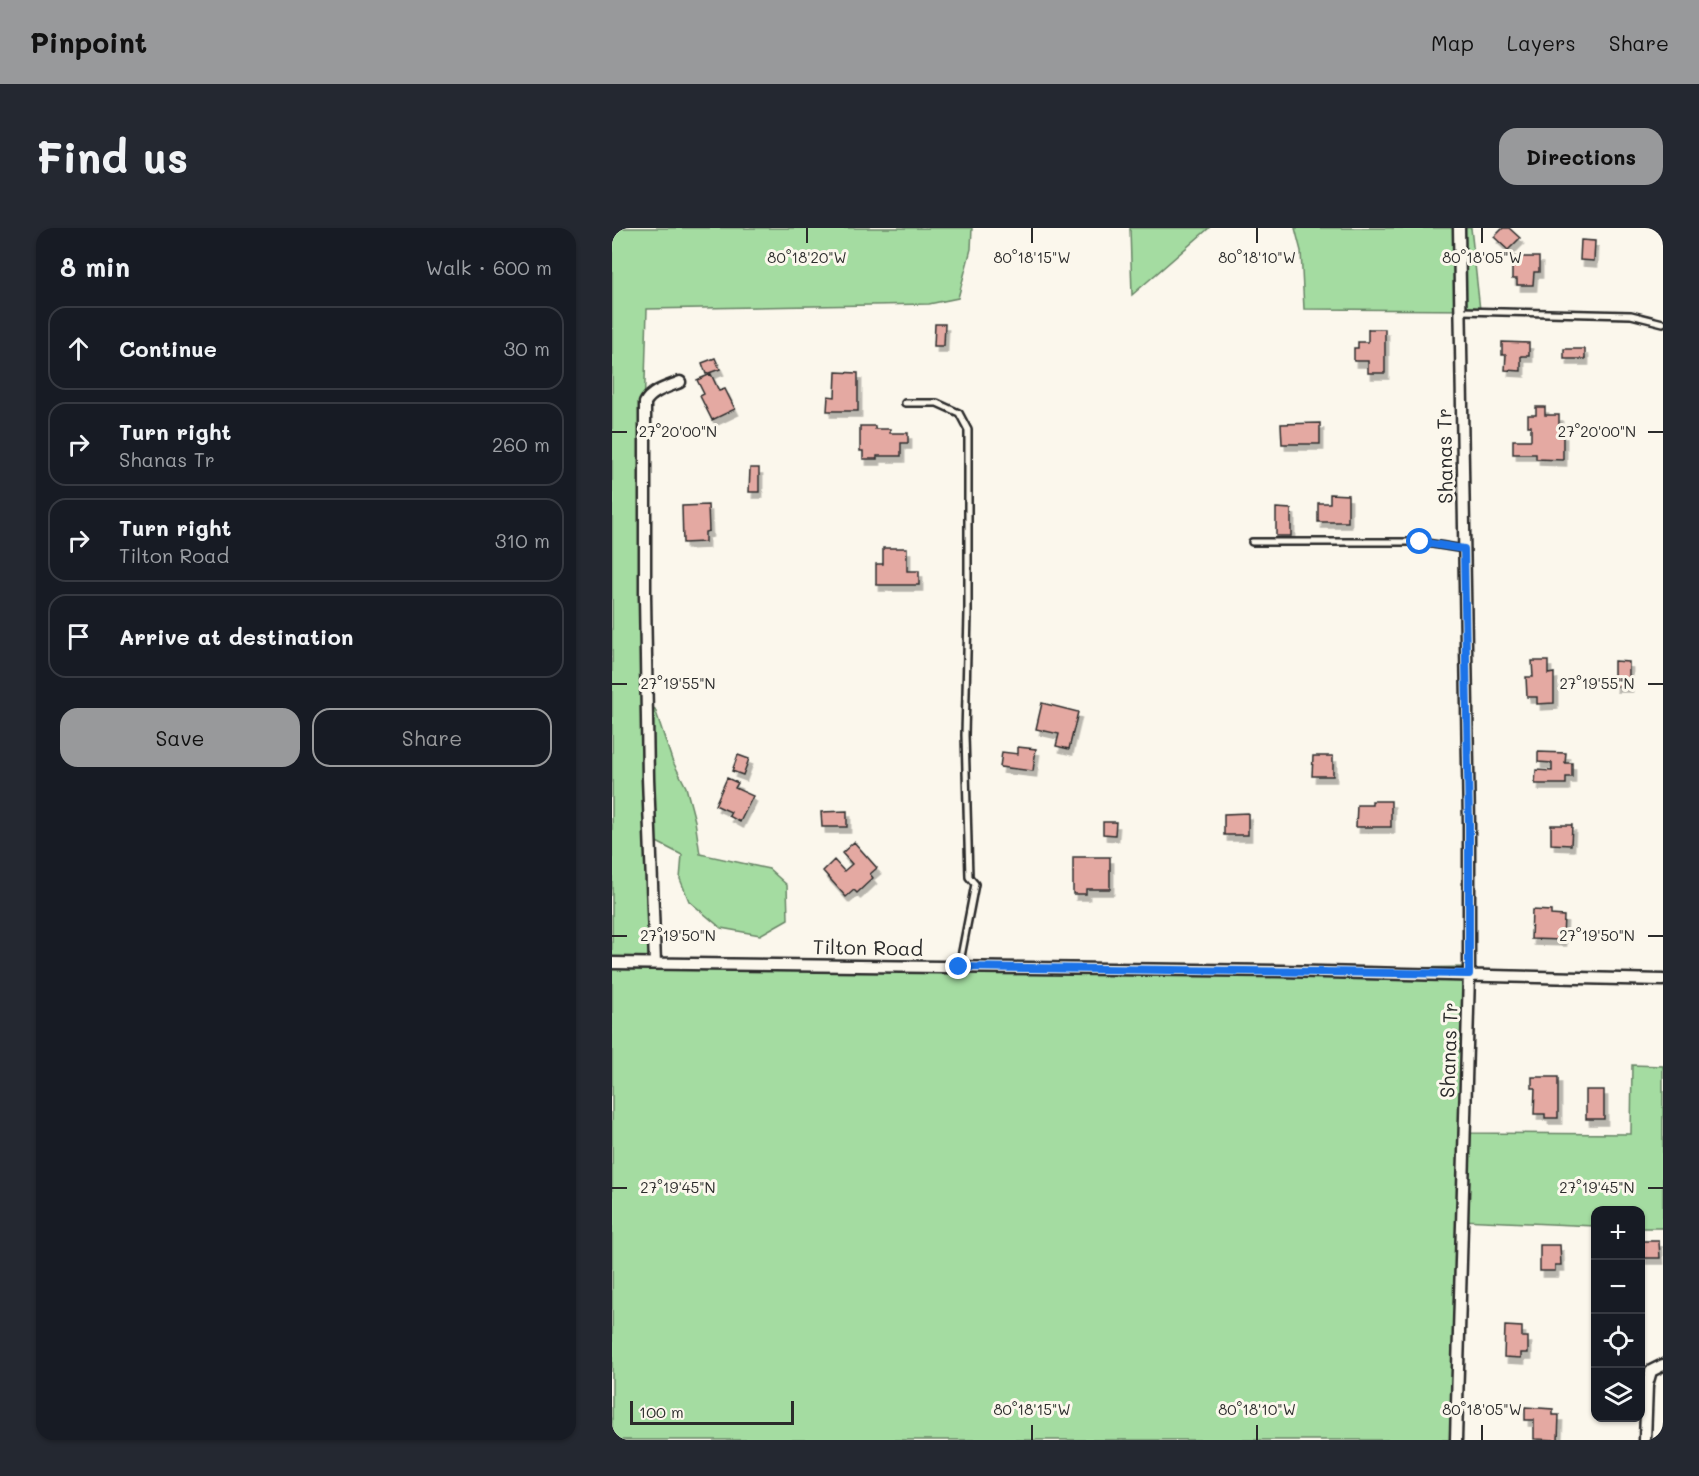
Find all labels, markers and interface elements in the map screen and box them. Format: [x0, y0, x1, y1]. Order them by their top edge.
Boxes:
text: Pinpoint [30, 24, 147, 60]
text: Map [1431, 29, 1474, 56]
text: Layers [1507, 29, 1576, 56]
text: Share [1609, 29, 1669, 56]
button: Directions [1499, 128, 1663, 185]
text: Find us [36, 129, 188, 184]
text: 80°18'20"W [767, 247, 847, 267]
text: 80°18'15"W [993, 247, 1071, 267]
text: 80°18'10"W [1218, 247, 1296, 267]
text: 80°18'05"W [1442, 247, 1522, 267]
text: 8 min [60, 250, 130, 284]
text: Walk · 600 m [426, 254, 552, 280]
icon: ahead [62, 332, 95, 365]
text: Continue [119, 334, 217, 363]
text: 30 m [504, 335, 550, 361]
street label: Shanas Tr [1430, 408, 1458, 504]
text: Turn right [119, 417, 231, 446]
text: 27°20'00"N [639, 421, 717, 441]
text: 27°20'00"N [1558, 421, 1636, 441]
icon: right [62, 428, 95, 461]
text: 260 m [492, 431, 550, 457]
text: Shanas Tr [119, 446, 215, 472]
text: Turn right [119, 513, 231, 542]
icon: right [62, 524, 95, 557]
text: 310 m [495, 527, 550, 553]
route start [1406, 528, 1432, 554]
text: Tilton Road [119, 542, 229, 568]
icon: arrive [62, 620, 95, 653]
text: Arrive at destination [119, 622, 354, 651]
text: 27°19'55"N [640, 673, 716, 693]
text: 27°19'55"N [1559, 673, 1635, 693]
button: Save [60, 708, 300, 767]
button: Share [312, 708, 552, 767]
text: 27°19'50"N [640, 925, 716, 945]
text: 27°19'50"N [1559, 925, 1635, 945]
street label: Tilton Road [813, 933, 923, 961]
route end [945, 953, 971, 979]
street label: Shanas Tr [1433, 1002, 1463, 1098]
text: 27°19'45"N [640, 1177, 716, 1197]
text: 27°19'45"N [1559, 1177, 1635, 1197]
map controls [1591, 1206, 1645, 1422]
button: + [1591, 1206, 1645, 1260]
button: − [1591, 1260, 1645, 1314]
button: locate [1591, 1314, 1645, 1368]
button: layers [1591, 1368, 1645, 1422]
scale bar [630, 1398, 794, 1426]
text: 80°18'15"W [993, 1399, 1071, 1419]
text: 80°18'10"W [1218, 1399, 1296, 1419]
text: 80°18'05"W [1442, 1399, 1522, 1419]
text: 100 m [639, 1401, 684, 1422]

